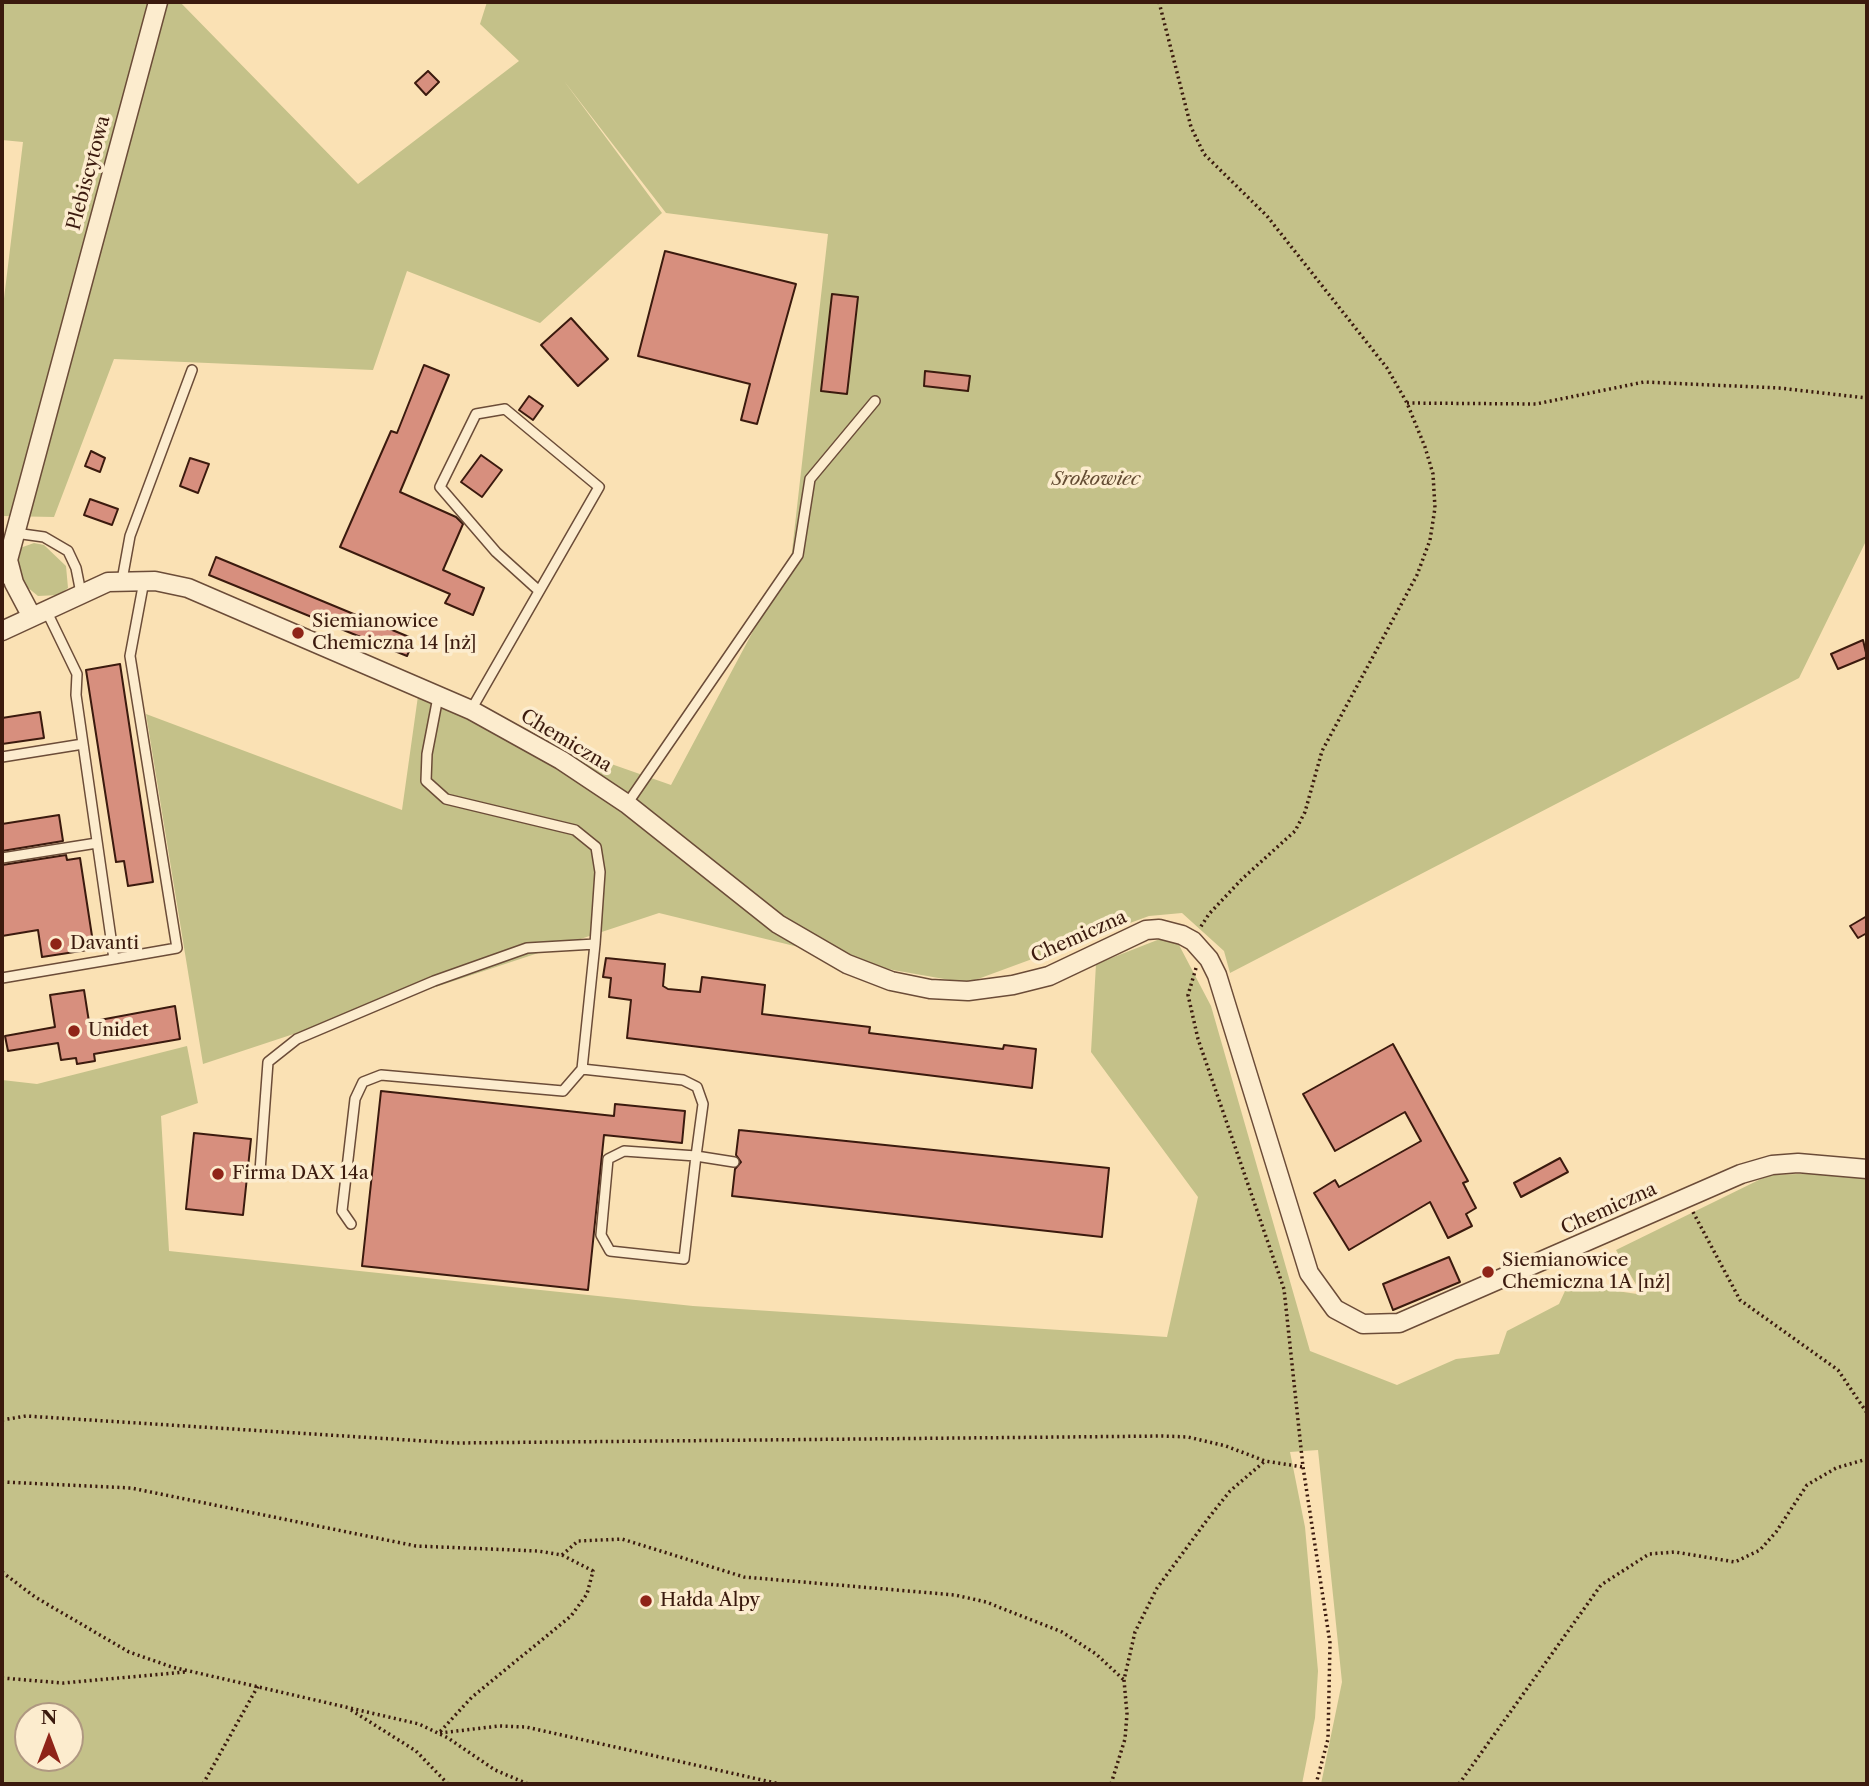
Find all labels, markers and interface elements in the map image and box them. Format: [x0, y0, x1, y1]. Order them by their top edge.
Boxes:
street label: Plebiscytowa [63, 113, 115, 233]
park label: Srokowiec [1052, 469, 1140, 491]
place label: Siemianowice Chemiczna 14 [nż] [312, 611, 477, 655]
marker: Siemianowice Chemiczna 14 [nż] [290, 625, 306, 641]
street label: Chemiczna [516, 705, 616, 777]
street label: Chemiczna [1028, 906, 1130, 968]
place label: Davanti [70, 933, 139, 955]
marker: Davanti [48, 936, 64, 952]
place label: Unidet [88, 1020, 149, 1042]
marker: Unidet [66, 1023, 82, 1039]
place label: Firma DAX 14a [232, 1163, 369, 1185]
marker: Firma DAX 14a [210, 1166, 226, 1182]
street label: Chemiczna [1558, 1178, 1660, 1240]
place label: Siemianowice Chemiczna 1A [nż] [1502, 1250, 1671, 1294]
marker: Siemianowice Chemiczna 1A [nż] [1480, 1264, 1496, 1280]
place label: Hałda Alpy [660, 1590, 760, 1612]
marker: Hałda Alpy [638, 1593, 654, 1609]
north arrow [14, 1702, 84, 1772]
text: N [41, 1706, 57, 1729]

